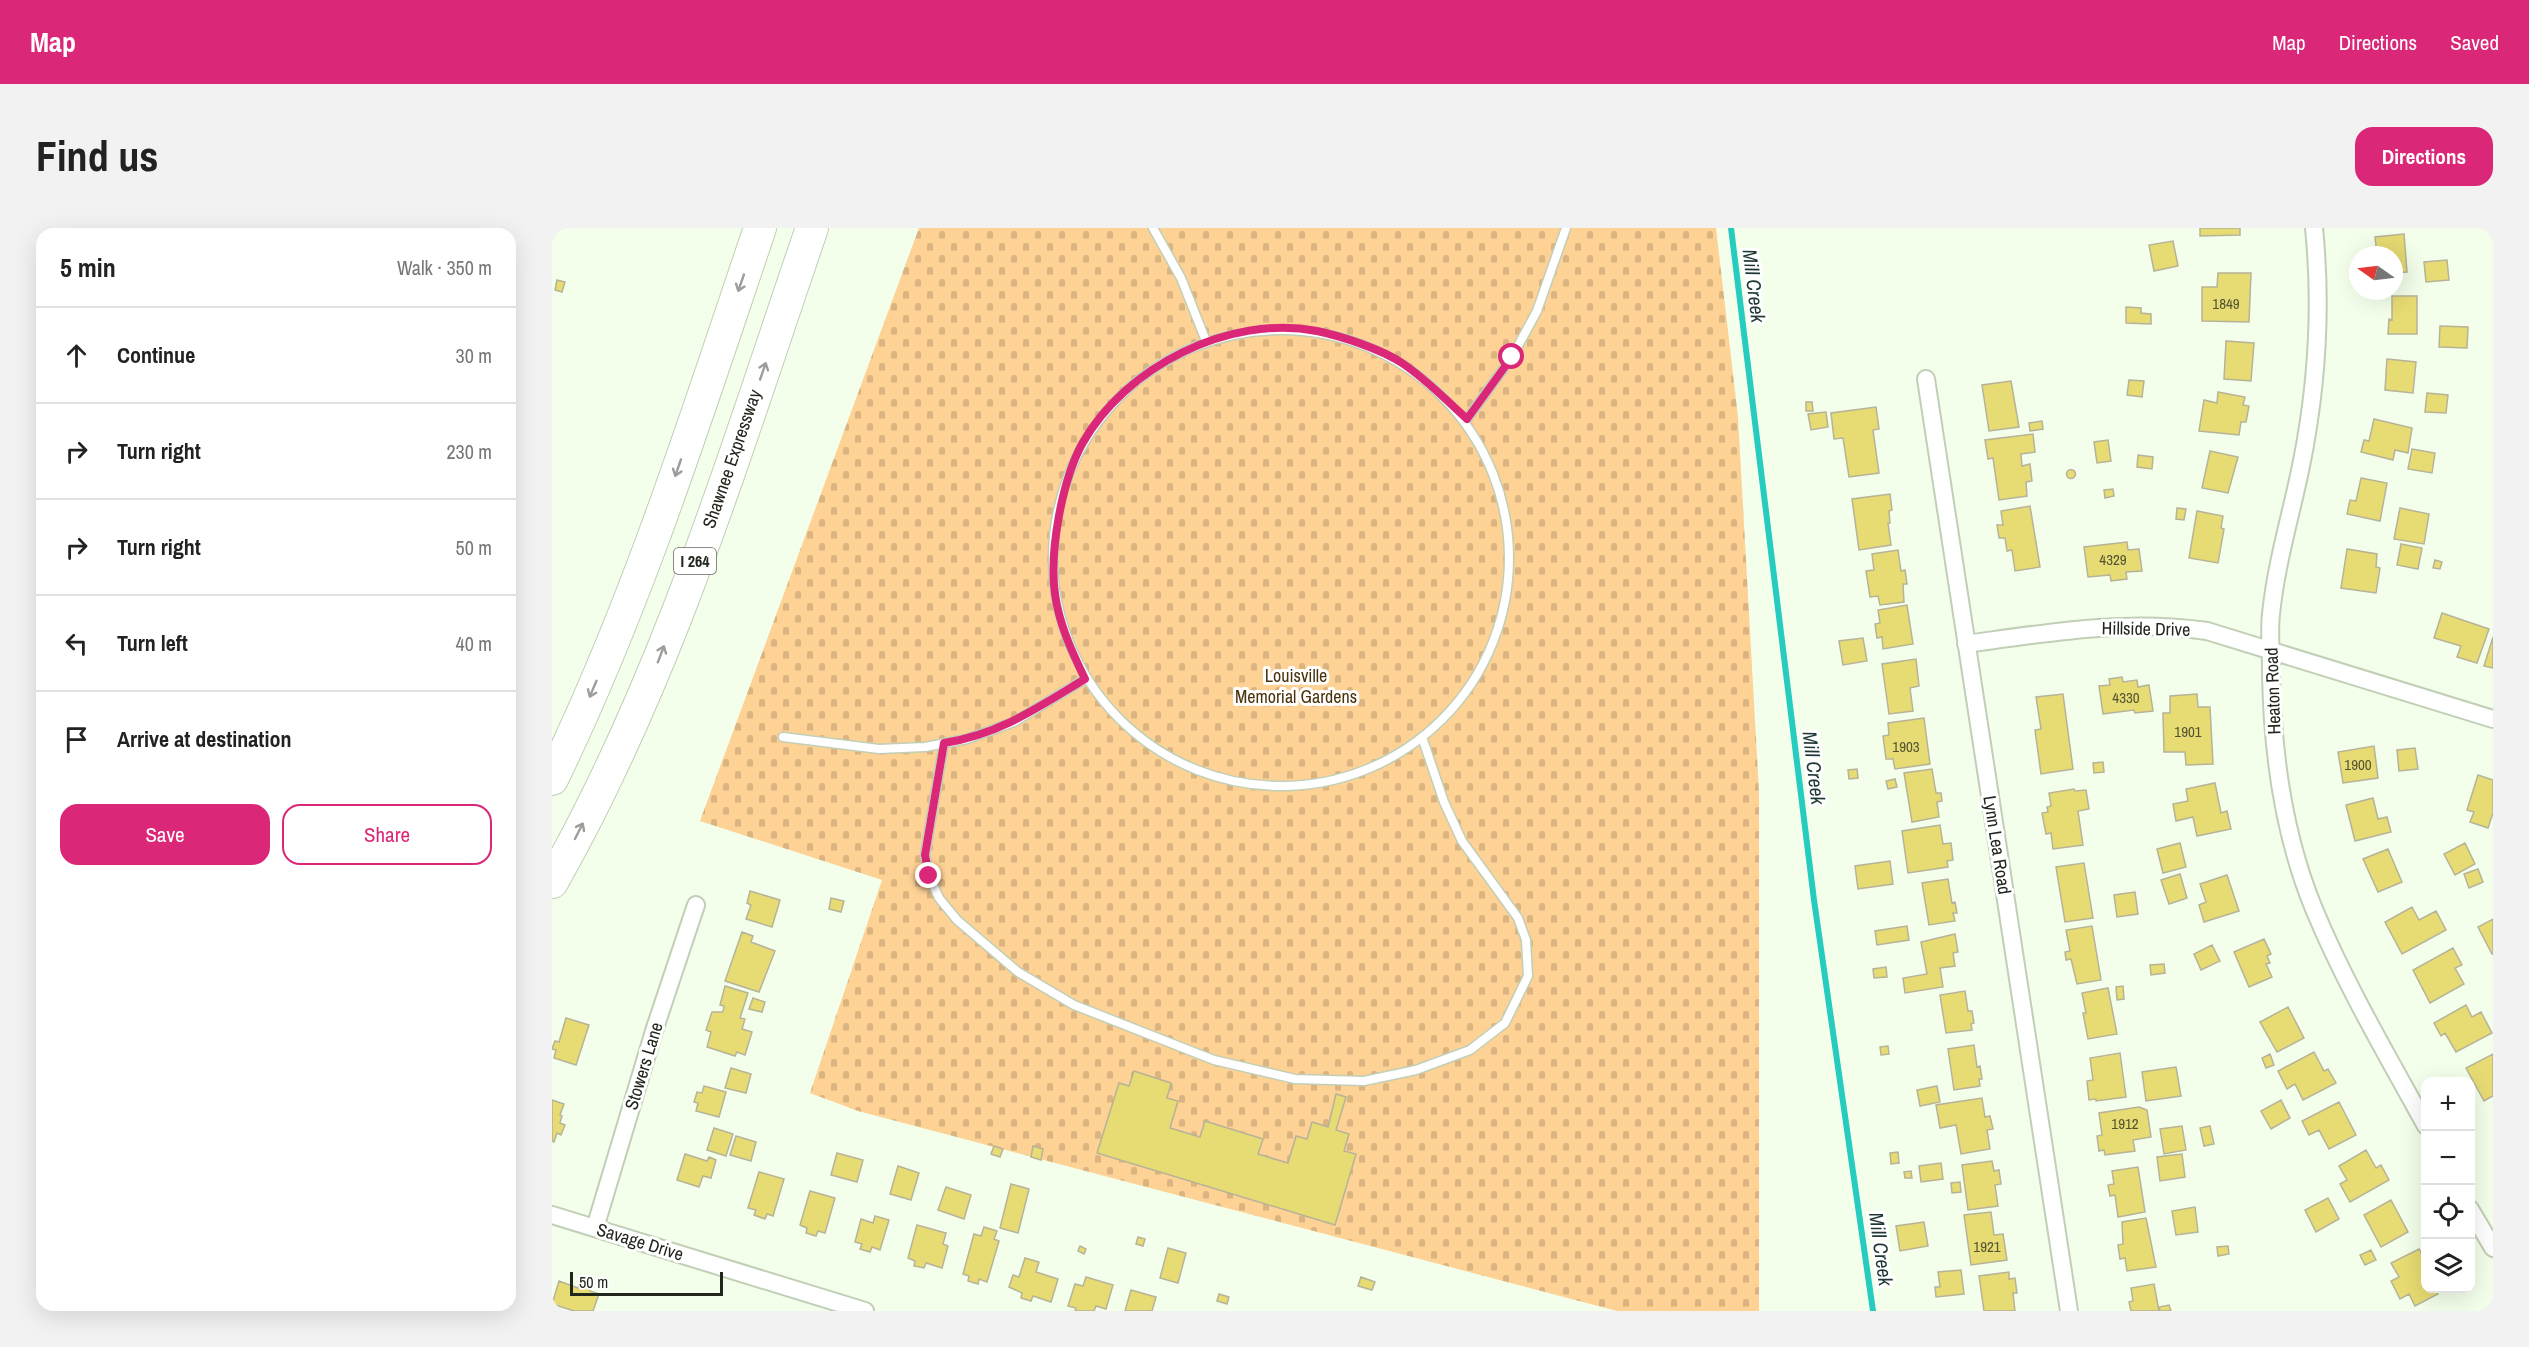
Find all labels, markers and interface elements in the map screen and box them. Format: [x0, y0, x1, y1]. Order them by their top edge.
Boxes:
text: Map [30, 23, 76, 61]
text: Map [2272, 28, 2306, 57]
text: Directions [2339, 28, 2417, 57]
text: Saved [2450, 28, 2499, 57]
button: Directions [2355, 127, 2493, 186]
text: Find us [36, 128, 158, 184]
north arrow [2349, 246, 2403, 300]
water label: Mill Creek [1737, 248, 1772, 325]
text: 5 min [60, 250, 116, 285]
text: Walk · 350 m [397, 254, 492, 281]
one-way arrow [735, 273, 746, 292]
house number: 1849 [2212, 293, 2240, 314]
icon: ahead [60, 339, 93, 372]
text: Continue [117, 340, 195, 370]
text: 30 m [456, 342, 492, 369]
route start [1498, 343, 1524, 369]
one-way arrow [758, 363, 769, 381]
street label: Shawnee Expressway [696, 386, 767, 532]
icon: right [60, 435, 93, 468]
text: Turn right [117, 436, 201, 466]
text: 230 m [446, 438, 492, 465]
one-way arrow [672, 458, 683, 477]
icon: right [60, 531, 93, 564]
text: Turn right [117, 532, 201, 562]
text: 50 m [456, 534, 492, 561]
road number: I 264 [674, 548, 716, 574]
house number: 4329 [2099, 549, 2127, 570]
street label: Hillside Drive [2102, 615, 2191, 642]
icon: left [60, 627, 93, 660]
text: Turn left [117, 628, 188, 658]
text: 40 m [456, 630, 492, 657]
one-way arrow [656, 645, 667, 663]
street label: Heaton Road [2258, 647, 2287, 735]
park label: Louisville Memorial Gardens [1235, 663, 1357, 709]
one-way arrow [587, 679, 598, 698]
house number: 4330 [2112, 687, 2140, 708]
house number: 1901 [2174, 721, 2202, 742]
icon: arrive [60, 723, 93, 756]
text: Arrive at destination [117, 724, 291, 754]
water label: Mill Creek [1797, 730, 1832, 807]
house number: 1903 [1892, 736, 1920, 757]
house number: 1900 [2344, 754, 2372, 775]
street label: Lynn Lea Road [1977, 794, 2018, 896]
button: Save [60, 804, 270, 865]
button: Share [282, 804, 492, 865]
one-way arrow [574, 822, 586, 840]
route end [915, 862, 941, 888]
street label: Stowers Lane [618, 1019, 669, 1113]
map controls [2421, 1077, 2475, 1293]
button: + [2421, 1077, 2475, 1131]
house number: 1912 [2111, 1113, 2139, 1134]
button: − [2421, 1131, 2475, 1185]
button: locate [2421, 1185, 2475, 1239]
water label: Mill Creek [1863, 1211, 1900, 1288]
street label: Savage Drive [594, 1216, 687, 1267]
house number: 1921 [1973, 1236, 2001, 1257]
button: layers [2421, 1239, 2475, 1293]
scale bar [570, 1269, 723, 1296]
text: 50 m [579, 1271, 608, 1293]

